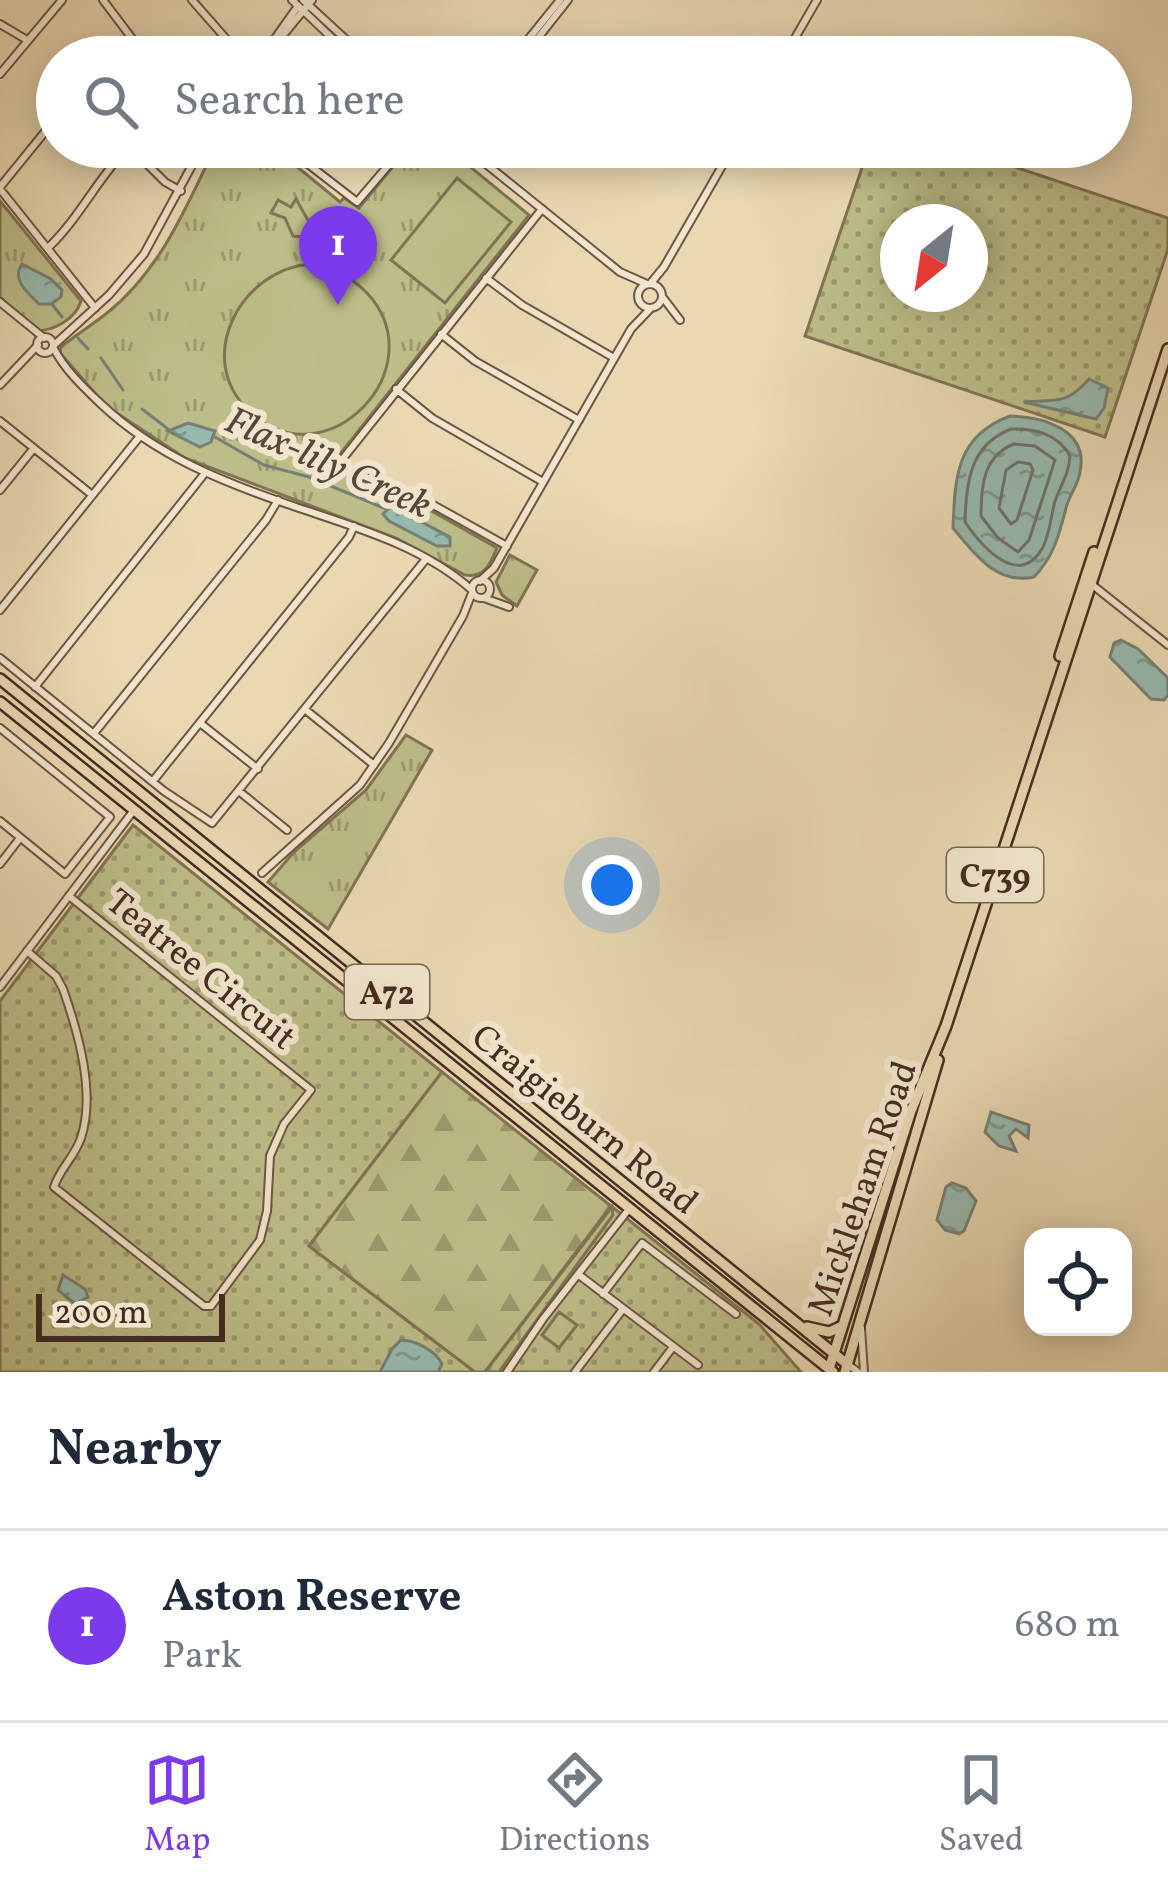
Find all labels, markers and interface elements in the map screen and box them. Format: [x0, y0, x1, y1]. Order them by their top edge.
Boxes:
search box [36, 36, 1132, 168]
icon: search [78, 69, 144, 135]
text: Search here [174, 71, 405, 134]
north arrow [880, 204, 988, 312]
pin: 1 [299, 206, 377, 305]
water label: Flax-lily Creek [216, 395, 439, 534]
road number: C739 [947, 848, 1043, 902]
your location [582, 855, 642, 915]
street label: Teatree Circuit [94, 879, 305, 1063]
road number: A72 [345, 965, 429, 1019]
street label: Craigieburn Road [459, 1014, 708, 1228]
street label: Mickleham Road [798, 1055, 932, 1324]
map controls [1024, 1228, 1132, 1336]
button: locate [1024, 1228, 1132, 1336]
scale bar [36, 1288, 225, 1341]
text: 200 m [54, 1292, 148, 1338]
text: Nearby [48, 1415, 222, 1486]
text: Aston Reserve [162, 1567, 461, 1630]
text: 1 [79, 1599, 95, 1653]
text: 680 m [1015, 1599, 1120, 1653]
text: Park [162, 1630, 242, 1684]
tab: Map [144, 1747, 210, 1865]
tab: Directions [499, 1747, 650, 1865]
tab: Saved [939, 1747, 1024, 1865]

